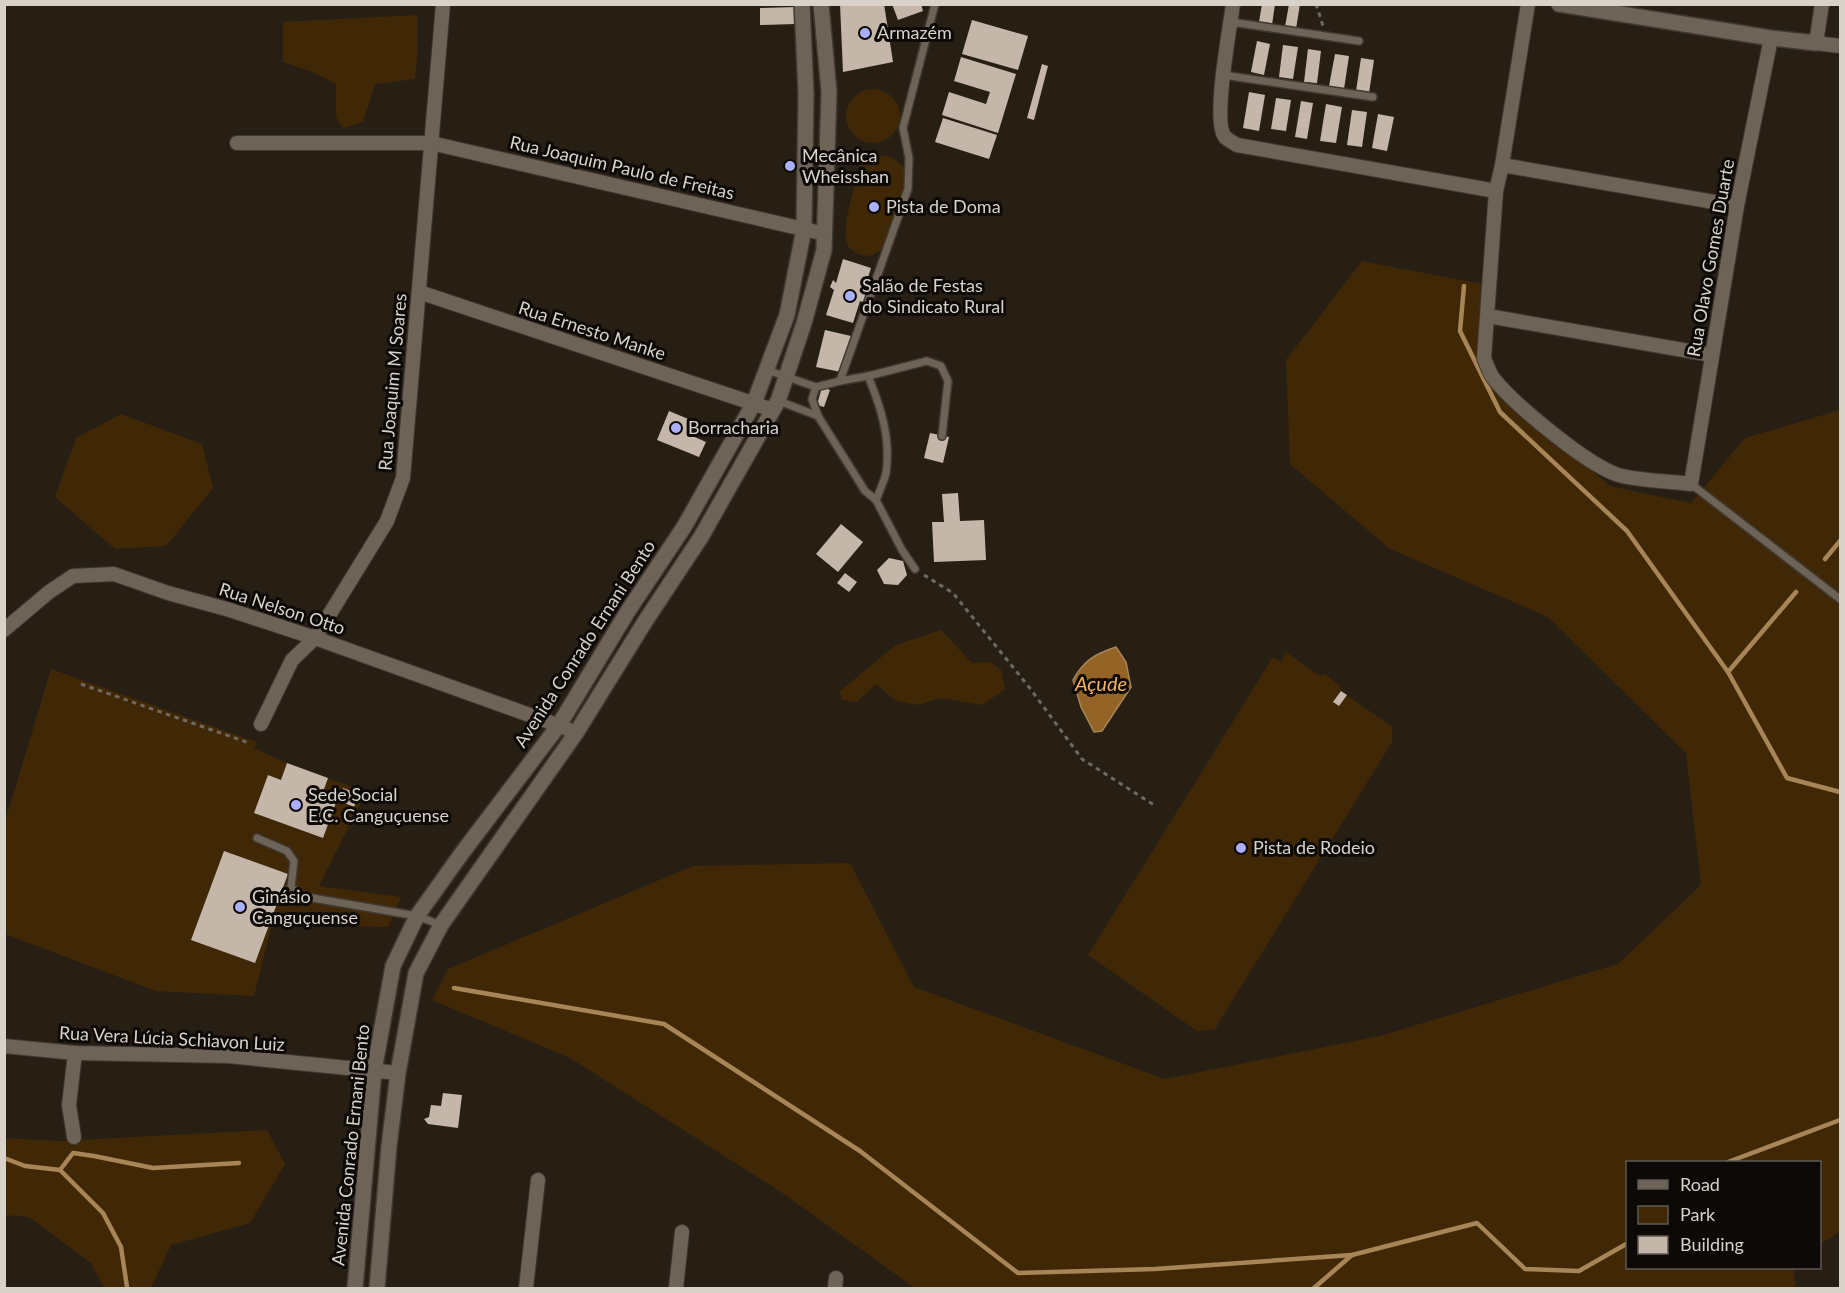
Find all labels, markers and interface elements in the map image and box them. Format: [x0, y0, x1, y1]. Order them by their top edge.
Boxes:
place label: Armazém [877, 21, 952, 43]
marker: Armazém [858, 26, 872, 40]
street label: Rua Joaquim Paulo de Freitas [508, 130, 737, 204]
place label: Mecânica Wheisshan [802, 144, 889, 187]
street label: Rua Olavo Gomes Duarte [1682, 157, 1738, 358]
marker: Mecânica Wheisshan [783, 159, 797, 173]
place label: Pista de Doma [886, 195, 1001, 217]
marker: Pista de Doma [867, 200, 881, 214]
place label: Salão de Festas do Sindicato Rural [862, 274, 1005, 317]
marker: Salão de Festas do Sindicato Rural [843, 289, 857, 303]
street label: Rua Joaquim M Soares [373, 292, 411, 472]
street label: Rua Ernesto Manke [516, 296, 669, 364]
place label: Borracharia [688, 416, 779, 438]
marker: Borracharia [669, 421, 683, 435]
street label: Avenida Conrado Ernani Bento [509, 536, 659, 751]
street label: Rua Nelson Otto [217, 577, 348, 639]
water label: Açude [1074, 671, 1127, 695]
place label: Sede Social E.C. Canguçuense [308, 783, 449, 826]
marker: Sede Social E.C. Canguçuense [289, 798, 303, 812]
place label: Pista de Rodeio [1253, 836, 1375, 858]
marker: Pista de Rodeio [1234, 841, 1248, 855]
place label: Ginásio Canguçuense [252, 885, 358, 928]
marker: Ginásio Canguçuense [233, 900, 247, 914]
street label: Rua Vera Lúcia Schiavon Luiz [59, 1021, 285, 1055]
street label: Avenida Conrado Ernani Bento [326, 1023, 374, 1267]
legend [1626, 1161, 1821, 1269]
text: Road [1680, 1173, 1720, 1195]
text: Park [1680, 1203, 1716, 1225]
text: Building [1680, 1233, 1744, 1255]

